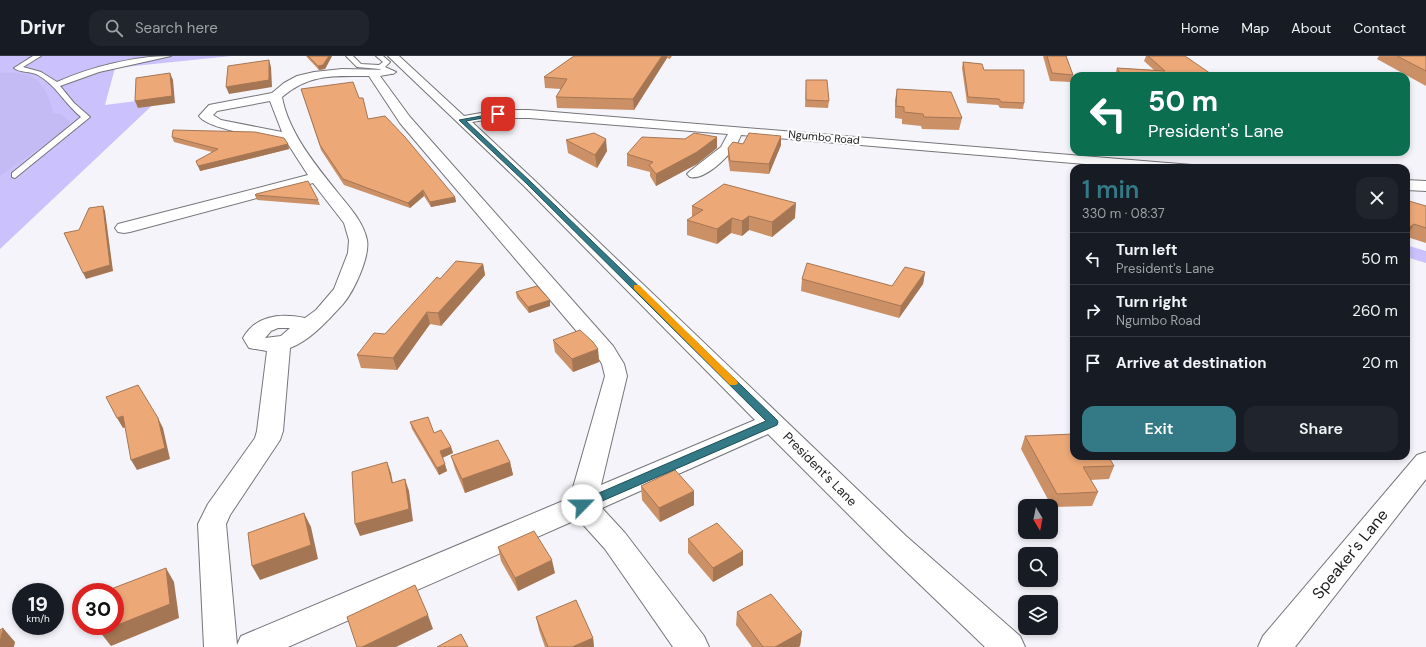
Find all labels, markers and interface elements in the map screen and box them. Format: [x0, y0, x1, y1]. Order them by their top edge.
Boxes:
search box [89, 10, 369, 46]
text: Drivr [20, 15, 65, 40]
icon: search [103, 17, 125, 39]
text: Search here [135, 18, 218, 38]
text: Home [1181, 19, 1219, 37]
text: Map [1241, 19, 1269, 37]
text: About [1291, 19, 1331, 37]
text: Contact [1353, 19, 1406, 37]
text: 50 m [1148, 83, 1218, 120]
icon: left [1082, 88, 1134, 140]
pin [481, 97, 515, 131]
icon: arrive [487, 103, 509, 125]
text: President's Lane [1148, 119, 1284, 143]
street label: Ngumbo Road [788, 127, 860, 147]
text: 1 min [1082, 174, 1139, 205]
button: close [1356, 177, 1398, 219]
text: 330 m · 08:37 [1082, 205, 1165, 222]
text: Turn left [1116, 240, 1177, 260]
icon: left [1082, 248, 1104, 270]
text: 50 m [1361, 249, 1398, 269]
text: President's Lane [1116, 260, 1214, 277]
text: Turn right [1116, 292, 1187, 312]
icon: right [1082, 300, 1104, 322]
text: 260 m [1352, 301, 1398, 321]
text: Ngumbo Road [1116, 312, 1201, 329]
icon: arrive [1082, 352, 1104, 374]
text: Arrive at destination [1116, 353, 1267, 373]
text: 20 m [1362, 353, 1398, 373]
button: Exit [1082, 406, 1236, 452]
button: Share [1244, 406, 1398, 452]
street label: President's Lane [779, 428, 861, 510]
position arrow [561, 484, 603, 526]
north arrow [1018, 499, 1058, 539]
map controls [1018, 499, 1058, 635]
street label: Speaker's Lane [1307, 505, 1393, 603]
button: search [1018, 547, 1058, 587]
speed limit sign: 30 [72, 583, 124, 635]
text: 19 [28, 591, 48, 617]
button: layers [1018, 595, 1058, 635]
text: km/h [26, 612, 50, 625]

